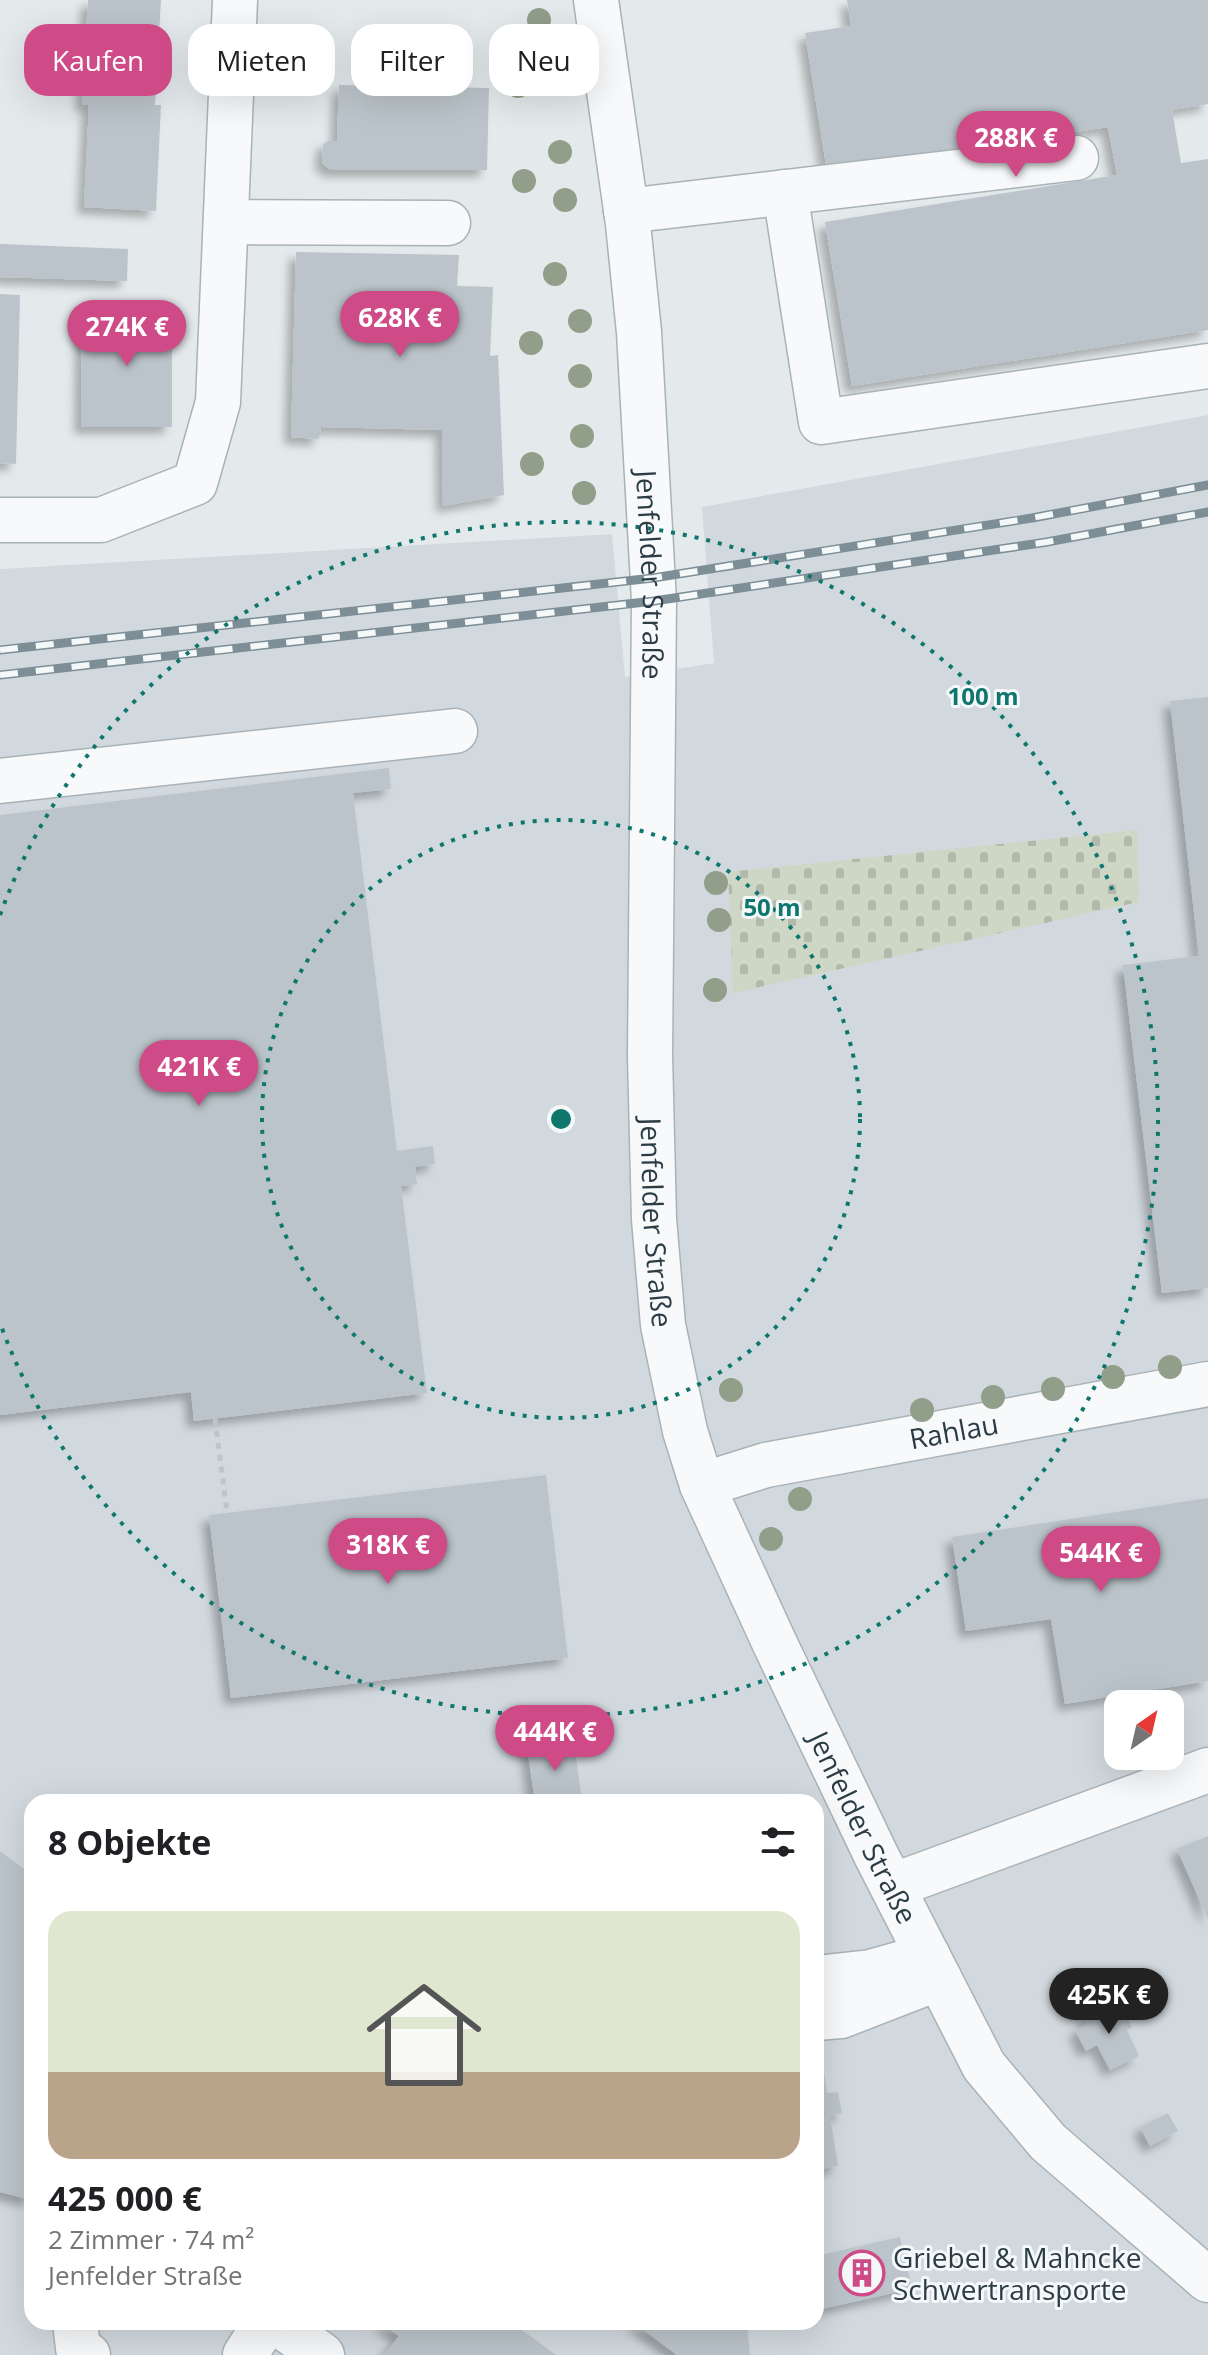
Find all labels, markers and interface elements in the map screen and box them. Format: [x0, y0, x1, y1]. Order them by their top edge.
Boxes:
chip: Kaufen [24, 24, 172, 96]
chip: Mieten [188, 24, 335, 96]
chip: Filter [351, 24, 473, 96]
chip: Neu [489, 24, 599, 96]
pin: 288K € [951, 111, 1081, 179]
text: 288K € [974, 119, 1058, 155]
pin: 628K € [335, 291, 465, 359]
text: 628K € [358, 299, 442, 335]
pin: 274K € [62, 300, 192, 368]
text: 274K € [85, 308, 169, 344]
street label: Jenfelder Straße [628, 466, 673, 680]
text: 100 m [948, 679, 1018, 712]
text: 50 m [743, 890, 801, 923]
pin: 421K € [134, 1040, 264, 1108]
text: 421K € [157, 1048, 241, 1084]
centre of rings [547, 1105, 575, 1133]
street label: Jenfelder Straße [632, 1114, 682, 1329]
street label: Rahlau [906, 1404, 1001, 1457]
pin: 318K € [323, 1518, 453, 1586]
text: 318K € [346, 1526, 430, 1562]
pin: 544K € [1036, 1526, 1166, 1594]
text: 544K € [1059, 1534, 1143, 1570]
north arrow [1104, 1690, 1184, 1770]
map controls [1104, 1690, 1184, 1770]
pin: 444K € [490, 1705, 620, 1773]
text: 444K € [513, 1713, 597, 1749]
street label: Jenfelder Straße [799, 1722, 927, 1930]
text: 8 Objekte [48, 1819, 211, 1865]
icon: filters [756, 1820, 800, 1864]
icon: home [352, 1963, 496, 2107]
pin: 425K € [1044, 1968, 1174, 2036]
text: 425K € [1067, 1976, 1151, 2012]
text: 425 000 € [48, 2175, 202, 2221]
text: 2 Zimmer · 74 m² [48, 2221, 254, 2257]
place label: Griebel & Mahncke Schwertransporte [893, 2238, 1141, 2308]
building icon: Griebel & Mahncke Schwertransporte [838, 2249, 886, 2297]
text: Jenfelder Straße [48, 2257, 243, 2293]

